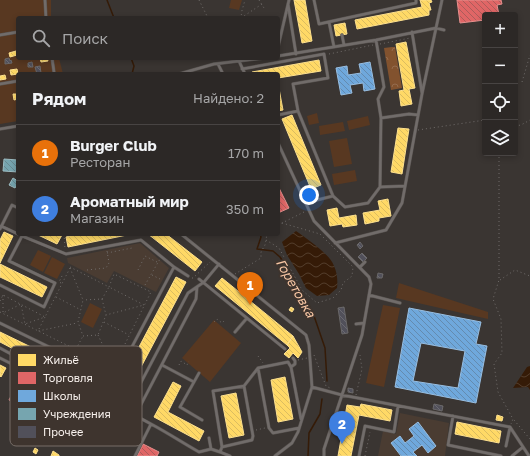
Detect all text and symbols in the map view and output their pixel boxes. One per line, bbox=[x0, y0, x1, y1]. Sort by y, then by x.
map controls bbox=[482, 12, 518, 156]
button: + bbox=[482, 12, 518, 48]
search box bbox=[16, 16, 280, 60]
icon: search bbox=[30, 27, 52, 49]
text: Поиск bbox=[62, 29, 108, 47]
button: − bbox=[482, 48, 518, 84]
button: locate bbox=[482, 84, 518, 120]
text: Рядом bbox=[32, 88, 86, 109]
text: Найдено: 2 bbox=[193, 90, 264, 106]
button: layers bbox=[482, 120, 518, 156]
text: Burger Club bbox=[70, 136, 157, 154]
text: 1 bbox=[42, 145, 48, 161]
text: 170 m bbox=[228, 145, 264, 161]
text: Ресторан bbox=[70, 154, 130, 170]
your location bbox=[299, 185, 319, 205]
text: Ароматный мир bbox=[70, 192, 189, 210]
text: 2 bbox=[41, 201, 49, 217]
text: 350 m bbox=[226, 201, 264, 217]
text: Магазин bbox=[70, 210, 124, 226]
water label: Горетовка bbox=[273, 256, 320, 321]
pin: 1 bbox=[237, 272, 263, 305]
legend bbox=[10, 346, 142, 446]
text: Жильё bbox=[43, 353, 79, 366]
text: Торговля bbox=[43, 371, 93, 384]
text: Школы bbox=[43, 389, 81, 402]
text: Учреждения bbox=[43, 407, 111, 420]
pin: 2 bbox=[329, 411, 355, 444]
text: Прочее bbox=[43, 425, 83, 438]

